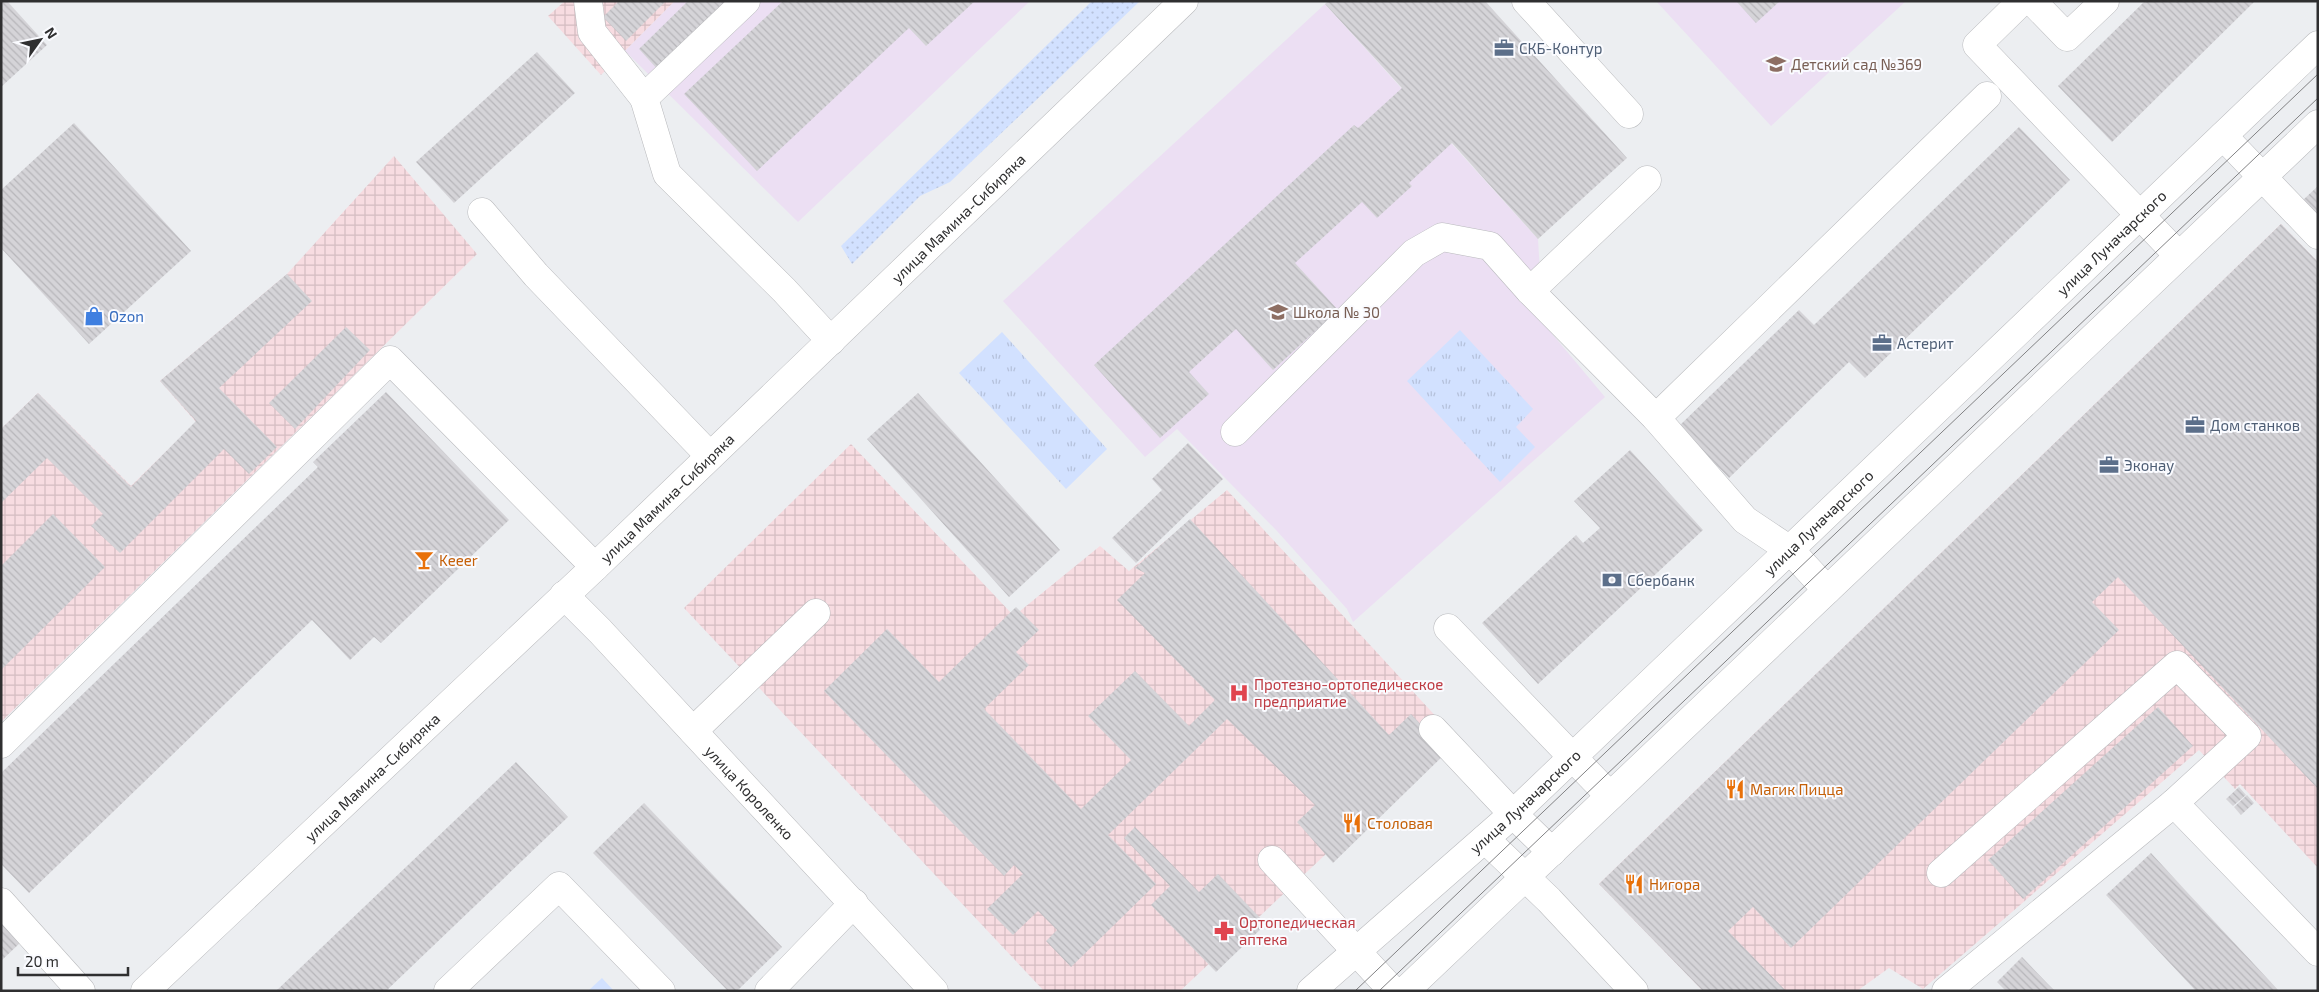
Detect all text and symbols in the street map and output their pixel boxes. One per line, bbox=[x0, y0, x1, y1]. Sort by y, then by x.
north arrow bbox=[15, 15, 65, 65]
text: N bbox=[41, 24, 61, 42]
office icon: СКБ-Контур bbox=[1493, 37, 1515, 59]
place label: СКБ-Контур bbox=[1519, 39, 1603, 58]
school or university icon: Детский сад №369 bbox=[1765, 53, 1787, 75]
place label: Детский сад №369 bbox=[1791, 55, 1922, 73]
street label: улица Мамина-Сибиряка bbox=[888, 150, 1029, 287]
street label: улица Луначарского bbox=[2053, 186, 2170, 300]
school or university icon: Школа № 30 bbox=[1267, 301, 1289, 323]
place label: Школа № 30 bbox=[1293, 303, 1380, 321]
shop icon: Ozon bbox=[83, 305, 105, 327]
place label: Ozon bbox=[109, 307, 144, 325]
office icon: Астерит bbox=[1871, 332, 1893, 354]
place label: Астерит bbox=[1897, 334, 1954, 352]
office icon: Дом станков bbox=[2184, 414, 2206, 436]
place label: Дом станков bbox=[2210, 416, 2300, 434]
street label: улица Мамина-Сибиряка bbox=[596, 430, 738, 567]
office icon: Эконау bbox=[2098, 454, 2120, 476]
place label: Эконау bbox=[2124, 456, 2174, 475]
street label: улица Луначарского bbox=[1760, 466, 1877, 579]
bar icon: Keeer bbox=[413, 549, 435, 571]
place label: Keeer bbox=[439, 551, 478, 569]
bank icon: Сбербанк bbox=[1601, 569, 1623, 591]
place label: Сбербанк bbox=[1627, 571, 1695, 589]
place label: Протезно-ортопедическое предприятие bbox=[1254, 675, 1443, 710]
hospital icon: Протезно-ортопедическое предприятие bbox=[1228, 682, 1250, 704]
street label: улица Мамина-Сибиряка bbox=[301, 709, 443, 846]
street label: улица Короленко bbox=[701, 742, 798, 843]
street label: улица Луначарского bbox=[1466, 746, 1584, 858]
restaurant icon: Магик Пицца bbox=[1724, 778, 1746, 800]
place label: Магик Пицца bbox=[1750, 780, 1844, 798]
restaurant icon: Столовая bbox=[1341, 812, 1363, 834]
place label: Столовая bbox=[1367, 814, 1433, 832]
restaurant icon: Нигора bbox=[1623, 873, 1645, 895]
place label: Нигора bbox=[1649, 875, 1700, 893]
place label: Ортопедическая аптека bbox=[1239, 913, 1356, 948]
pharmacy icon: Ортопедическая аптека bbox=[1213, 920, 1235, 942]
scale bar bbox=[18, 944, 128, 976]
text: 20 m bbox=[25, 952, 59, 970]

